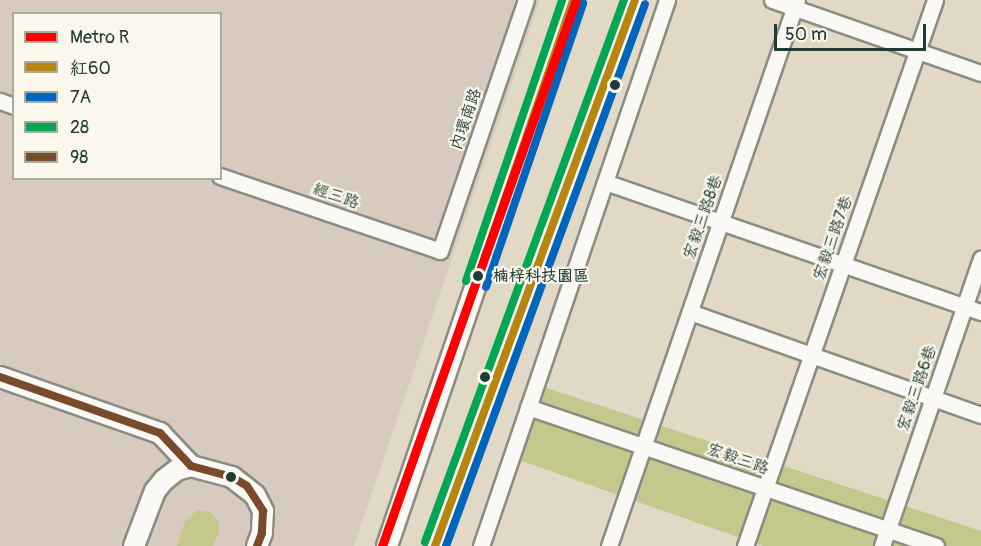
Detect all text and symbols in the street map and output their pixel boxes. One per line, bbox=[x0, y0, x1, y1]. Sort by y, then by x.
legend bbox=[12, 12, 222, 180]
scale bar bbox=[777, 12, 928, 50]
text: 50 m bbox=[785, 23, 827, 46]
text: Metro R bbox=[70, 26, 129, 49]
text: 紅60 bbox=[70, 57, 111, 80]
unlabelled marker bbox=[609, 79, 621, 91]
text: 7A bbox=[70, 86, 91, 109]
street label: 內環南路 bbox=[447, 86, 485, 152]
text: 28 bbox=[70, 116, 89, 139]
text: 98 bbox=[70, 146, 88, 169]
street label: 宏毅三路8巷 bbox=[680, 172, 726, 262]
street label: 經三路 bbox=[310, 179, 362, 213]
street label: 宏毅三路7巷 bbox=[810, 193, 856, 283]
marker: 楠梓科技園區 bbox=[468, 266, 488, 286]
place label: 楠梓科技園區 bbox=[493, 266, 589, 286]
street label: 宏毅三路6巷 bbox=[893, 343, 941, 433]
unlabelled marker bbox=[479, 371, 491, 383]
street label: 宏毅三路 bbox=[705, 440, 771, 478]
unlabelled marker bbox=[225, 471, 237, 483]

